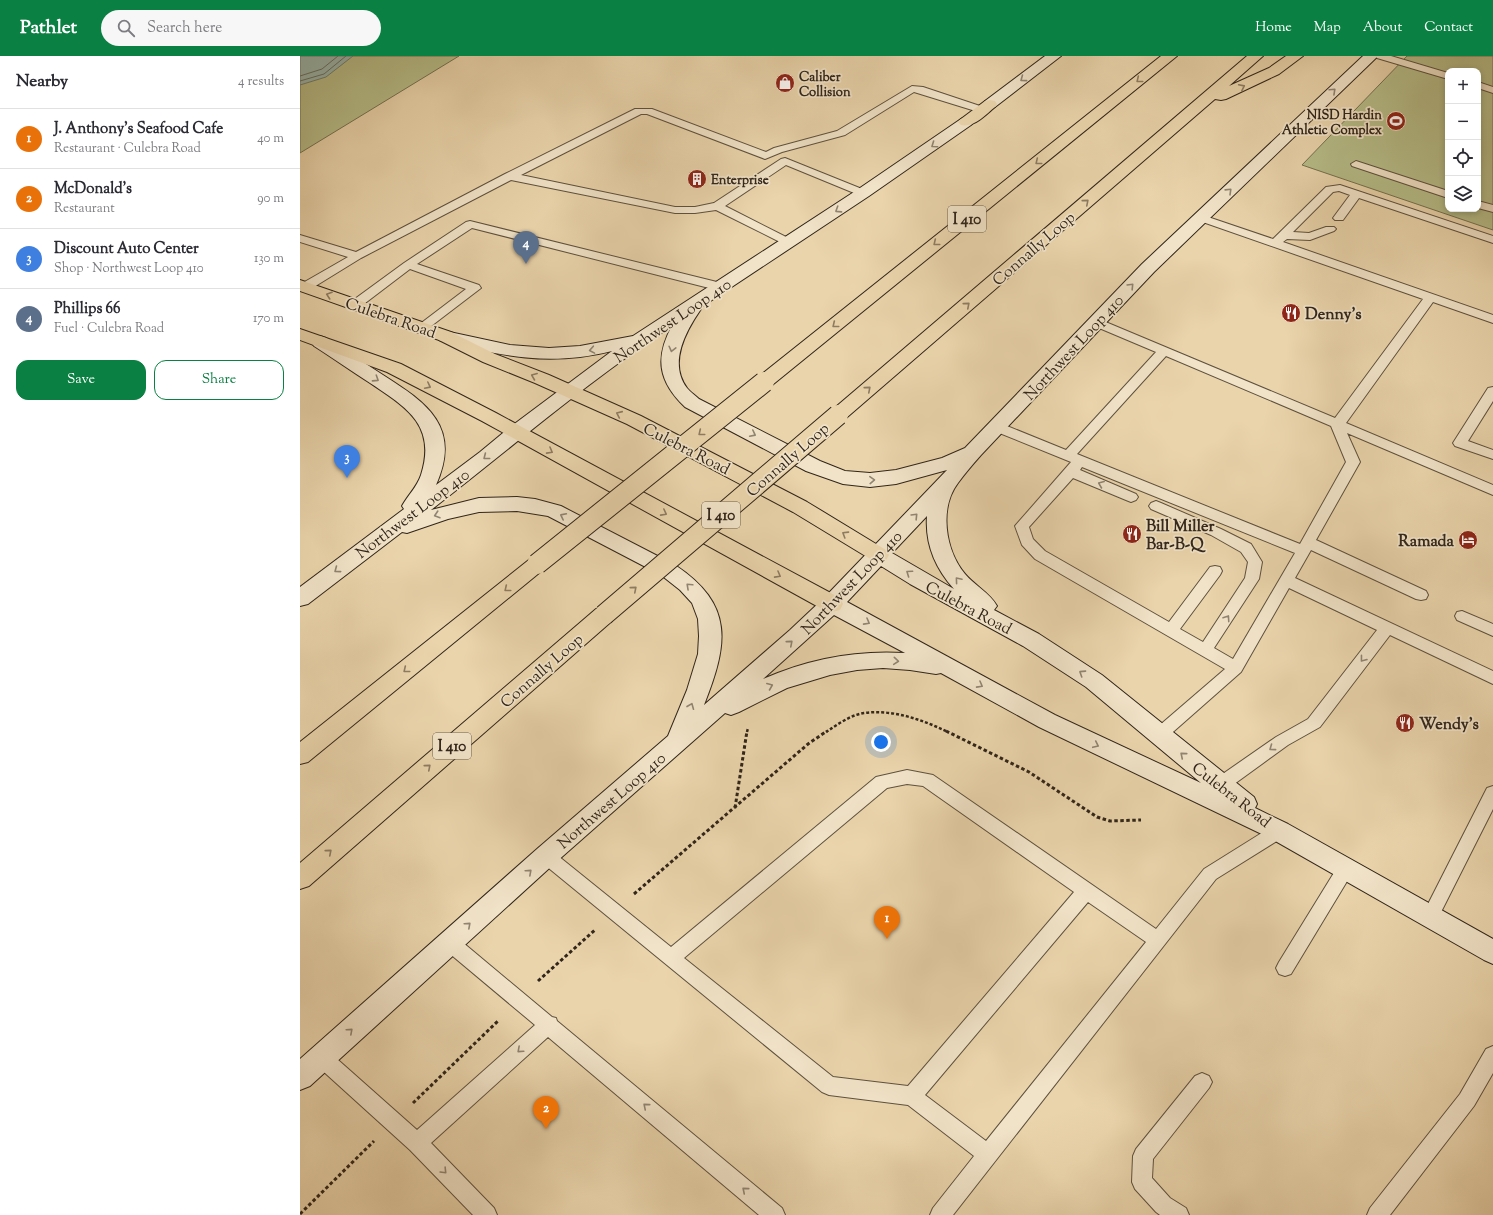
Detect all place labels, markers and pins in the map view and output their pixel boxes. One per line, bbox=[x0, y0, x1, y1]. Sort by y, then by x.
place label: Caliber Collision bbox=[799, 69, 851, 102]
shop icon: Caliber Collision bbox=[774, 72, 796, 94]
place label: NISD Hardin Athletic Complex bbox=[1282, 107, 1383, 140]
sports icon: NISD Hardin Athletic Complex bbox=[1385, 110, 1407, 132]
building icon: Enterprise bbox=[686, 168, 708, 190]
place label: Enterprise bbox=[711, 172, 769, 190]
pin: 4 bbox=[513, 231, 539, 264]
restaurant icon: Denny's bbox=[1280, 302, 1302, 324]
place label: Denny's bbox=[1305, 304, 1362, 327]
pin: 3 bbox=[334, 445, 360, 478]
place label: Bill Miller Bar-B-Q bbox=[1146, 516, 1215, 557]
restaurant icon: Bill Miller Bar-B-Q bbox=[1121, 523, 1143, 545]
hotel icon: Ramada bbox=[1457, 529, 1479, 551]
place label: Ramada bbox=[1398, 531, 1455, 554]
restaurant icon: Wendy's bbox=[1394, 712, 1416, 734]
place label: Wendy's bbox=[1419, 714, 1479, 737]
pin: 1 bbox=[874, 906, 900, 939]
pin: 2 bbox=[533, 1096, 559, 1129]

